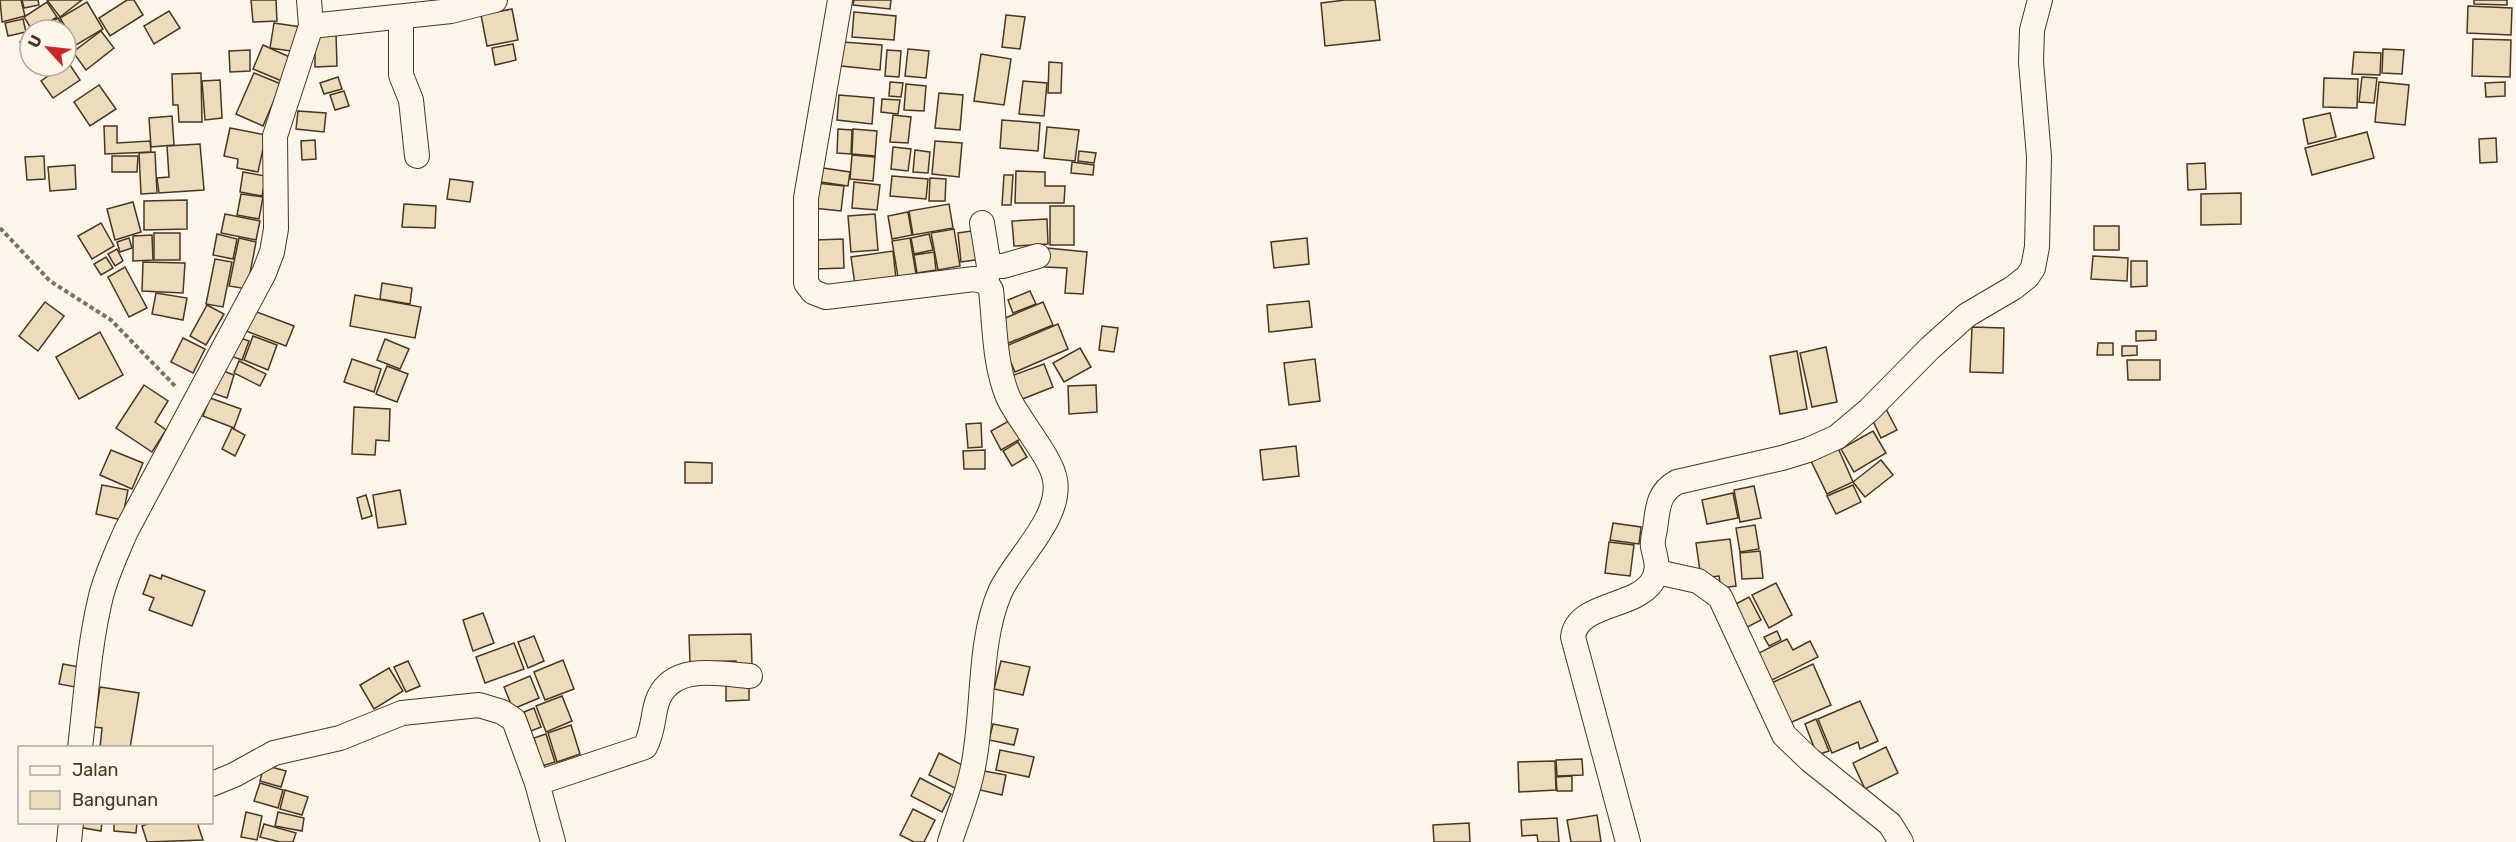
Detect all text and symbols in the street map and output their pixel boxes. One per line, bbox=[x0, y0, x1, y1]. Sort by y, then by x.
north arrow bbox=[18, 18, 78, 78]
text: U bbox=[24, 32, 46, 51]
legend bbox=[18, 746, 213, 824]
text: Jalan bbox=[72, 759, 119, 781]
text: Bangunan bbox=[72, 789, 158, 811]

